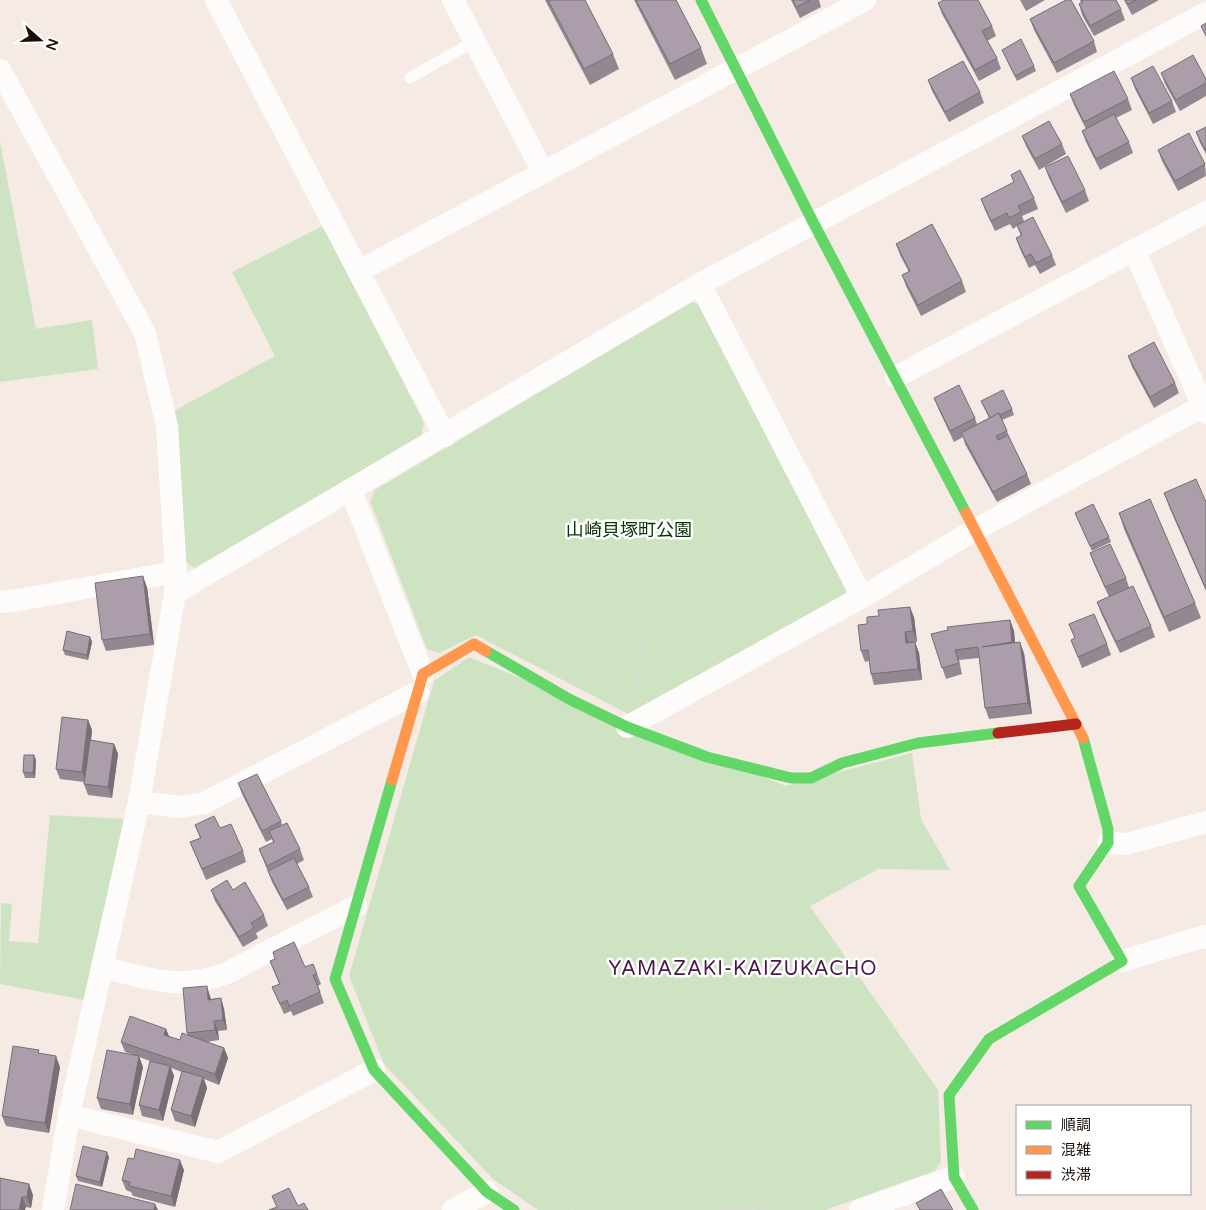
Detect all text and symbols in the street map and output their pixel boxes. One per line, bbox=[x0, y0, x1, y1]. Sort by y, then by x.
north arrow bbox=[15, 15, 65, 65]
text: N bbox=[42, 36, 62, 52]
park label: 山崎貝塚町公園 bbox=[566, 519, 692, 541]
district label: YAMAZAKI-KAIZUKACHO bbox=[608, 957, 878, 981]
legend bbox=[1016, 1105, 1191, 1195]
text: 順調 bbox=[1061, 1116, 1091, 1134]
text: 混雑 bbox=[1061, 1141, 1091, 1159]
text: 渋滞 bbox=[1061, 1166, 1091, 1184]

